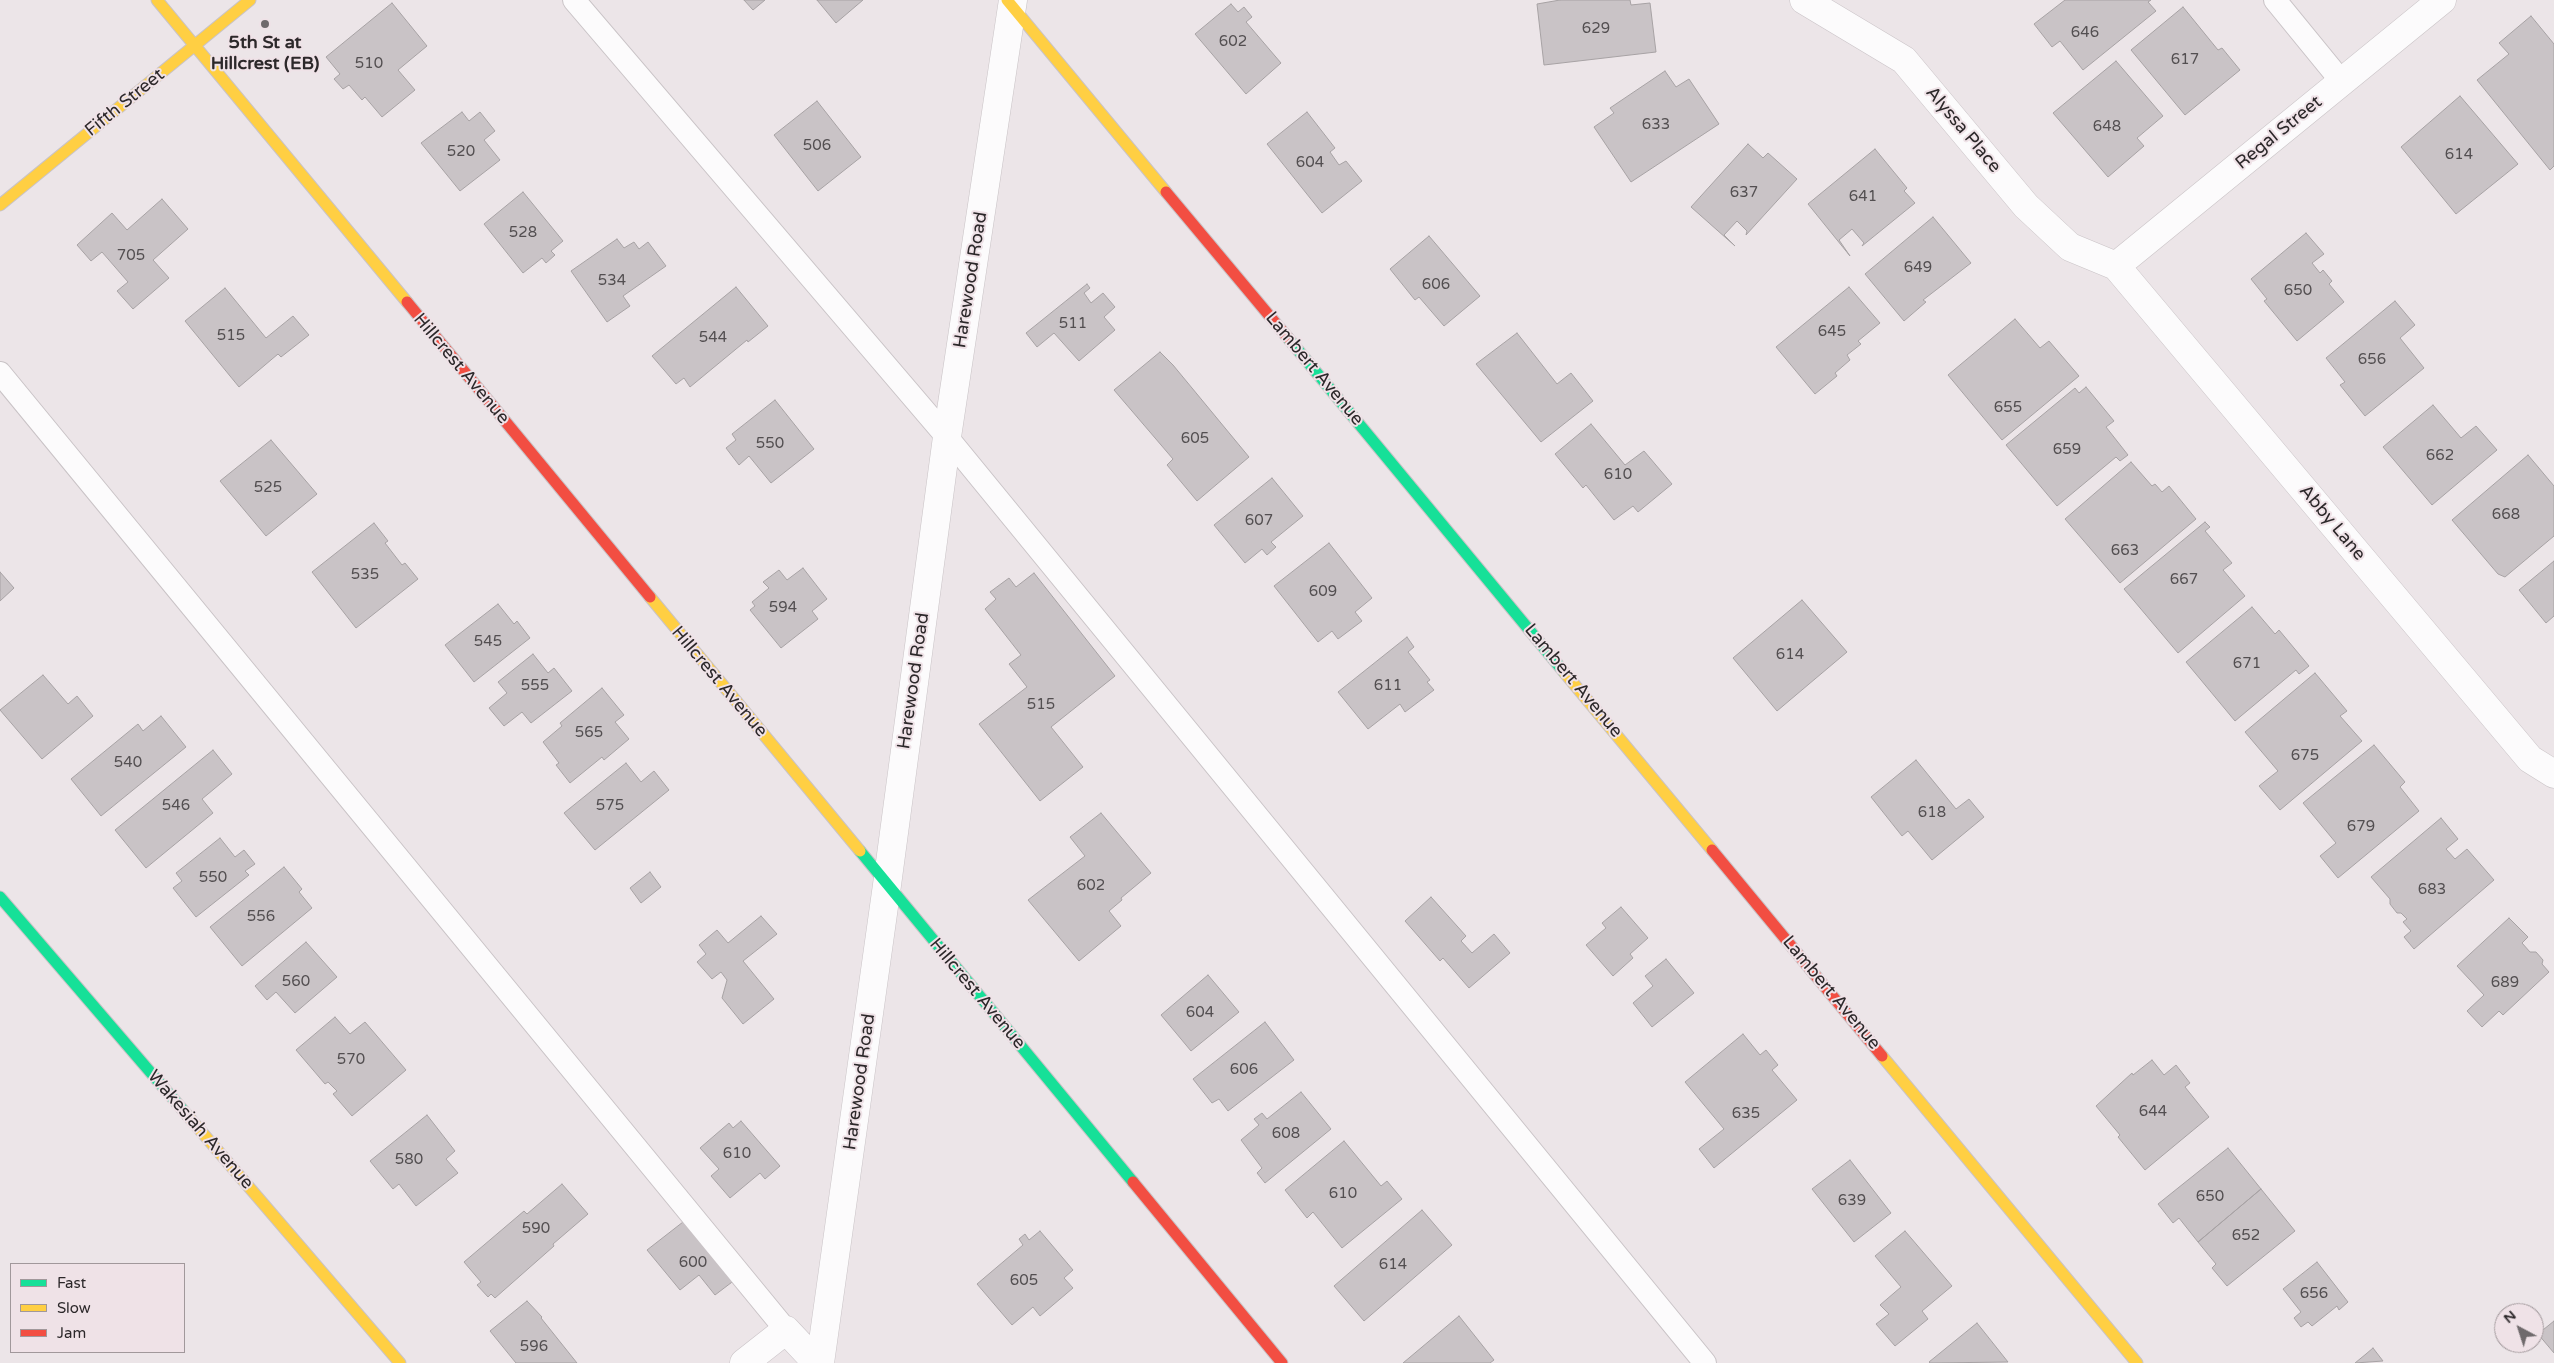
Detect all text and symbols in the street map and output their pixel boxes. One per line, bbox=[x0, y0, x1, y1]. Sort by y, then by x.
marker: 5th St at Hillcrest (EB) bbox=[259, 18, 271, 30]
house number: 629 bbox=[1582, 20, 1610, 38]
house number: 646 bbox=[2071, 24, 2099, 42]
place label: 5th St at Hillcrest (EB) bbox=[211, 32, 319, 74]
house number: 602 bbox=[1219, 33, 1247, 51]
house number: 617 bbox=[2171, 51, 2199, 69]
house number: 510 bbox=[355, 55, 383, 73]
street label: Fifth Street bbox=[81, 64, 169, 142]
street label: Alyssa Place bbox=[1921, 83, 2005, 177]
street label: Regal Street bbox=[2231, 92, 2327, 174]
house number: 633 bbox=[1642, 116, 1670, 134]
house number: 648 bbox=[2093, 118, 2121, 136]
house number: 506 bbox=[803, 137, 831, 155]
house number: 520 bbox=[447, 143, 475, 161]
house number: 614 bbox=[2445, 146, 2473, 164]
house number: 604 bbox=[1296, 154, 1324, 172]
house number: 637 bbox=[1730, 184, 1758, 202]
house number: 641 bbox=[1849, 188, 1877, 206]
street label: Harewood Road bbox=[950, 210, 992, 350]
house number: 528 bbox=[509, 224, 537, 242]
house number: 705 bbox=[117, 247, 145, 265]
house number: 649 bbox=[1904, 259, 1932, 277]
house number: 534 bbox=[598, 272, 626, 290]
house number: 606 bbox=[1422, 276, 1450, 294]
house number: 650 bbox=[2284, 282, 2312, 300]
street label: Lambert Avenue bbox=[1260, 308, 1368, 430]
street label: Hillcrest Avenue bbox=[408, 309, 514, 429]
house number: 511 bbox=[1059, 315, 1087, 333]
house number: 645 bbox=[1818, 323, 1846, 341]
house number: 515 bbox=[217, 327, 245, 345]
house number: 544 bbox=[699, 329, 727, 347]
house number: 656 bbox=[2358, 351, 2386, 369]
house number: 655 bbox=[1994, 399, 2022, 417]
house number: 605 bbox=[1181, 430, 1209, 448]
house number: 550 bbox=[756, 435, 784, 453]
house number: 659 bbox=[2053, 441, 2081, 459]
house number: 662 bbox=[2426, 447, 2454, 465]
house number: 610 bbox=[1604, 466, 1632, 484]
house number: 525 bbox=[254, 479, 282, 497]
street label: Abby Lane bbox=[2294, 481, 2370, 565]
house number: 668 bbox=[2492, 506, 2520, 524]
house number: 607 bbox=[1245, 512, 1273, 530]
house number: 663 bbox=[2111, 542, 2139, 560]
house number: 535 bbox=[351, 566, 379, 584]
house number: 667 bbox=[2170, 571, 2198, 589]
house number: 609 bbox=[1309, 583, 1337, 601]
house number: 594 bbox=[769, 599, 797, 617]
street label: Harewood Road bbox=[894, 611, 934, 751]
street label: Lambert Avenue bbox=[1519, 620, 1627, 742]
street label: Hillcrest Avenue bbox=[666, 622, 772, 742]
house number: 545 bbox=[474, 633, 502, 651]
house number: 614 bbox=[1776, 646, 1804, 664]
house number: 671 bbox=[2233, 655, 2261, 673]
house number: 555 bbox=[521, 677, 549, 695]
house number: 611 bbox=[1374, 677, 1402, 695]
house number: 515 bbox=[1027, 696, 1055, 714]
house number: 565 bbox=[575, 724, 603, 742]
house number: 675 bbox=[2291, 747, 2319, 765]
house number: 540 bbox=[114, 754, 142, 772]
house number: 546 bbox=[162, 797, 190, 815]
house number: 575 bbox=[596, 797, 624, 815]
house number: 618 bbox=[1918, 804, 1946, 822]
house number: 679 bbox=[2347, 818, 2375, 836]
house number: 550 bbox=[199, 869, 227, 887]
house number: 602 bbox=[1077, 877, 1105, 895]
house number: 683 bbox=[2418, 881, 2446, 899]
house number: 556 bbox=[247, 908, 275, 926]
street label: Lambert Avenue bbox=[1777, 932, 1885, 1054]
street label: Hillcrest Avenue bbox=[924, 934, 1030, 1054]
house number: 560 bbox=[282, 973, 310, 991]
house number: 689 bbox=[2491, 974, 2519, 992]
house number: 604 bbox=[1186, 1004, 1214, 1022]
street label: Harewood Road bbox=[840, 1012, 880, 1152]
house number: 570 bbox=[337, 1051, 365, 1069]
house number: 606 bbox=[1230, 1061, 1258, 1079]
street label: Wakesiah Avenue bbox=[142, 1066, 258, 1194]
house number: 644 bbox=[2139, 1103, 2167, 1121]
house number: 635 bbox=[1732, 1105, 1760, 1123]
house number: 608 bbox=[1272, 1125, 1300, 1143]
house number: 610 bbox=[723, 1145, 751, 1163]
house number: 580 bbox=[395, 1151, 423, 1169]
house number: 610 bbox=[1329, 1185, 1357, 1203]
house number: 650 bbox=[2196, 1188, 2224, 1206]
house number: 639 bbox=[1838, 1192, 1866, 1210]
house number: 590 bbox=[522, 1220, 550, 1238]
house number: 652 bbox=[2232, 1227, 2260, 1245]
house number: 600 bbox=[679, 1254, 707, 1272]
house number: 614 bbox=[1379, 1256, 1407, 1274]
legend bbox=[10, 1263, 185, 1353]
house number: 605 bbox=[1010, 1272, 1038, 1290]
text: Fast bbox=[57, 1274, 86, 1292]
house number: 656 bbox=[2300, 1285, 2328, 1303]
text: Slow bbox=[57, 1299, 91, 1317]
north arrow bbox=[2494, 1303, 2544, 1353]
text: N bbox=[2500, 1307, 2519, 1327]
text: Jam bbox=[57, 1324, 86, 1342]
house number: 596 bbox=[520, 1338, 548, 1356]

